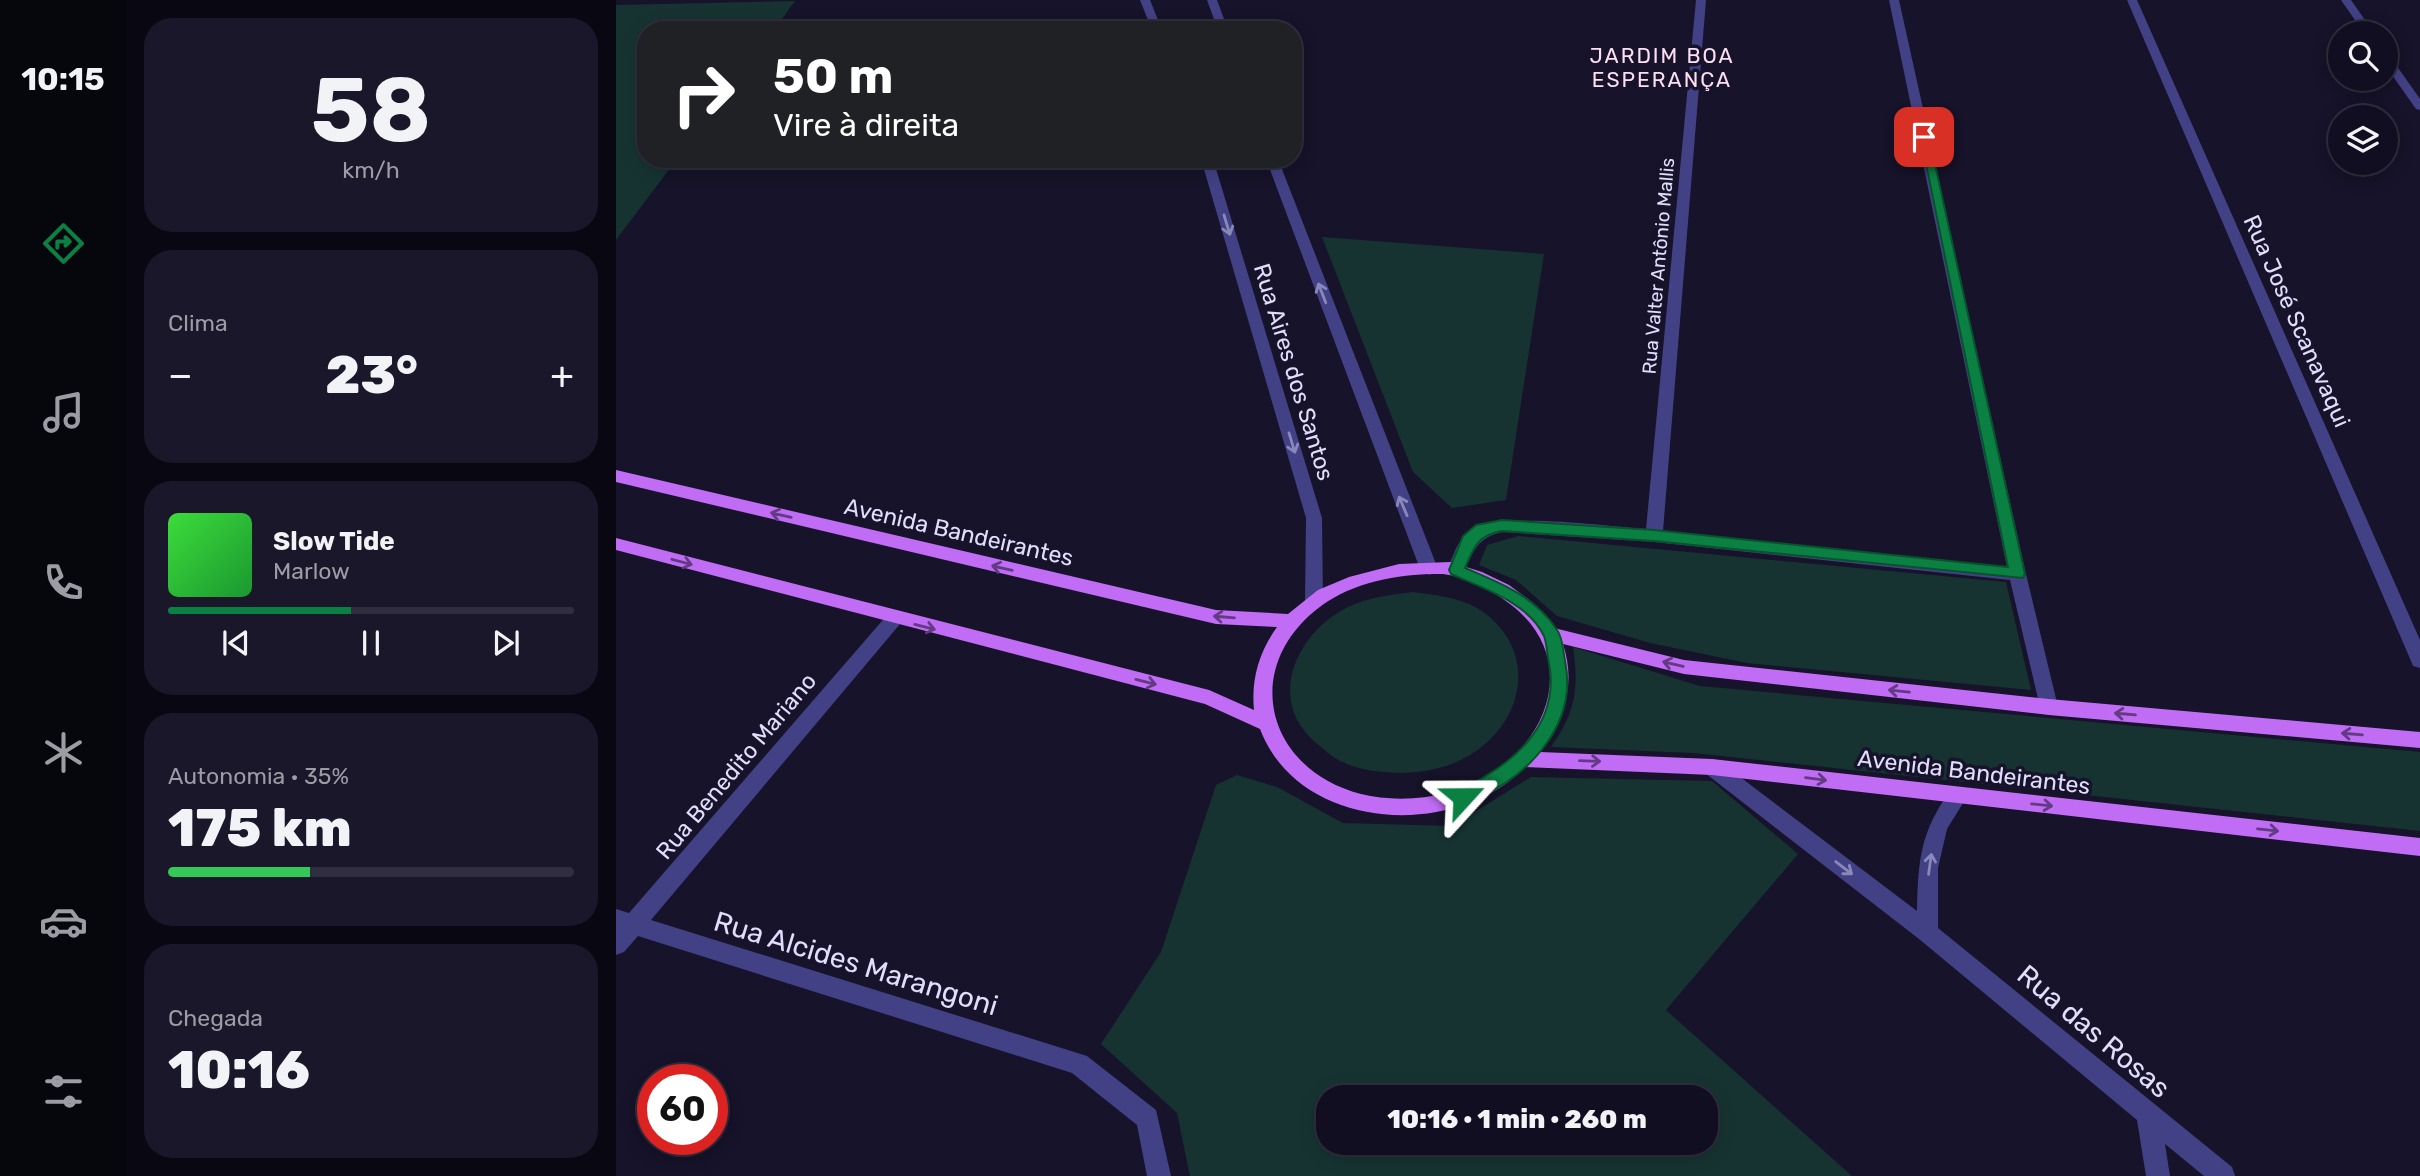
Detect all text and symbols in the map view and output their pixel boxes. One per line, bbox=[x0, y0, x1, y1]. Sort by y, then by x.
map controls bbox=[2328, 21, 2398, 175]
button: search bbox=[2328, 21, 2398, 91]
district label: JARDIM BOA ESPERANÇA bbox=[1590, 43, 1734, 92]
text: 50 m bbox=[773, 47, 893, 105]
icon: right bbox=[658, 49, 749, 140]
text: 58 bbox=[311, 56, 431, 164]
text: 10:15 bbox=[21, 60, 105, 98]
button: layers bbox=[2328, 105, 2398, 175]
text: Vire à direita bbox=[773, 106, 959, 144]
pin bbox=[1894, 107, 1954, 167]
icon: arrive bbox=[1905, 118, 1943, 156]
text: km/h bbox=[342, 156, 400, 184]
street label: Rua Valter Antônio Mallis bbox=[1638, 157, 1679, 375]
street label: Rua José Scanavaqui bbox=[2238, 210, 2356, 432]
one-way arrow bbox=[1221, 213, 1234, 235]
icon: directions bbox=[39, 219, 88, 268]
street label: Rua Aires dos Santos bbox=[1248, 260, 1340, 484]
one-way arrow bbox=[1315, 283, 1328, 305]
text: Clima bbox=[168, 309, 228, 337]
text: 23° bbox=[325, 344, 418, 406]
text: − bbox=[168, 352, 193, 398]
text: + bbox=[550, 352, 574, 398]
icon: music bbox=[39, 388, 88, 437]
one-way arrow bbox=[1286, 431, 1299, 453]
street label: Avenida Bandeirantes bbox=[842, 492, 1076, 572]
one-way arrow bbox=[1395, 496, 1408, 517]
one-way arrow bbox=[770, 508, 793, 521]
text: Slow Tide bbox=[273, 526, 395, 557]
one-way arrow bbox=[670, 556, 693, 569]
text: Marlow bbox=[273, 557, 350, 585]
icon: phone bbox=[39, 558, 88, 607]
one-way arrow bbox=[991, 561, 1014, 574]
one-way arrow bbox=[1213, 610, 1236, 623]
one-way arrow bbox=[914, 621, 936, 634]
icon: previous bbox=[217, 624, 255, 662]
icon: pause bbox=[352, 624, 390, 662]
icon: next bbox=[487, 624, 525, 662]
one-way arrow bbox=[1662, 657, 1685, 671]
street label: Rua Benedito Mariano bbox=[650, 667, 822, 865]
one-way arrow bbox=[1134, 676, 1157, 689]
one-way arrow bbox=[1888, 684, 1911, 697]
one-way arrow bbox=[2115, 707, 2137, 720]
one-way arrow bbox=[2341, 727, 2364, 740]
icon: climate bbox=[39, 728, 88, 777]
street label: Avenida Bandeirantes bbox=[1856, 744, 2092, 800]
one-way arrow bbox=[1578, 755, 1601, 768]
position arrow bbox=[1426, 760, 1500, 834]
text: Autonomia · 35% bbox=[168, 762, 349, 790]
one-way arrow bbox=[1805, 772, 1827, 785]
text: 175 km bbox=[168, 797, 352, 859]
one-way arrow bbox=[2031, 798, 2053, 811]
one-way arrow bbox=[2257, 824, 2279, 837]
one-way arrow bbox=[1924, 853, 1937, 875]
one-way arrow bbox=[1834, 860, 1853, 875]
icon: car bbox=[39, 897, 88, 946]
street label: Rua Alcides Marangoni bbox=[710, 905, 1002, 1022]
street label: Rua das Rosas bbox=[2011, 958, 2177, 1105]
text: Chegada bbox=[168, 1004, 263, 1032]
text: 10:16 bbox=[168, 1039, 310, 1101]
speed limit sign: 60 bbox=[637, 1064, 728, 1155]
icon: filters bbox=[39, 1067, 88, 1116]
text: 10:16 · 1 min · 260 m bbox=[1387, 1104, 1647, 1135]

